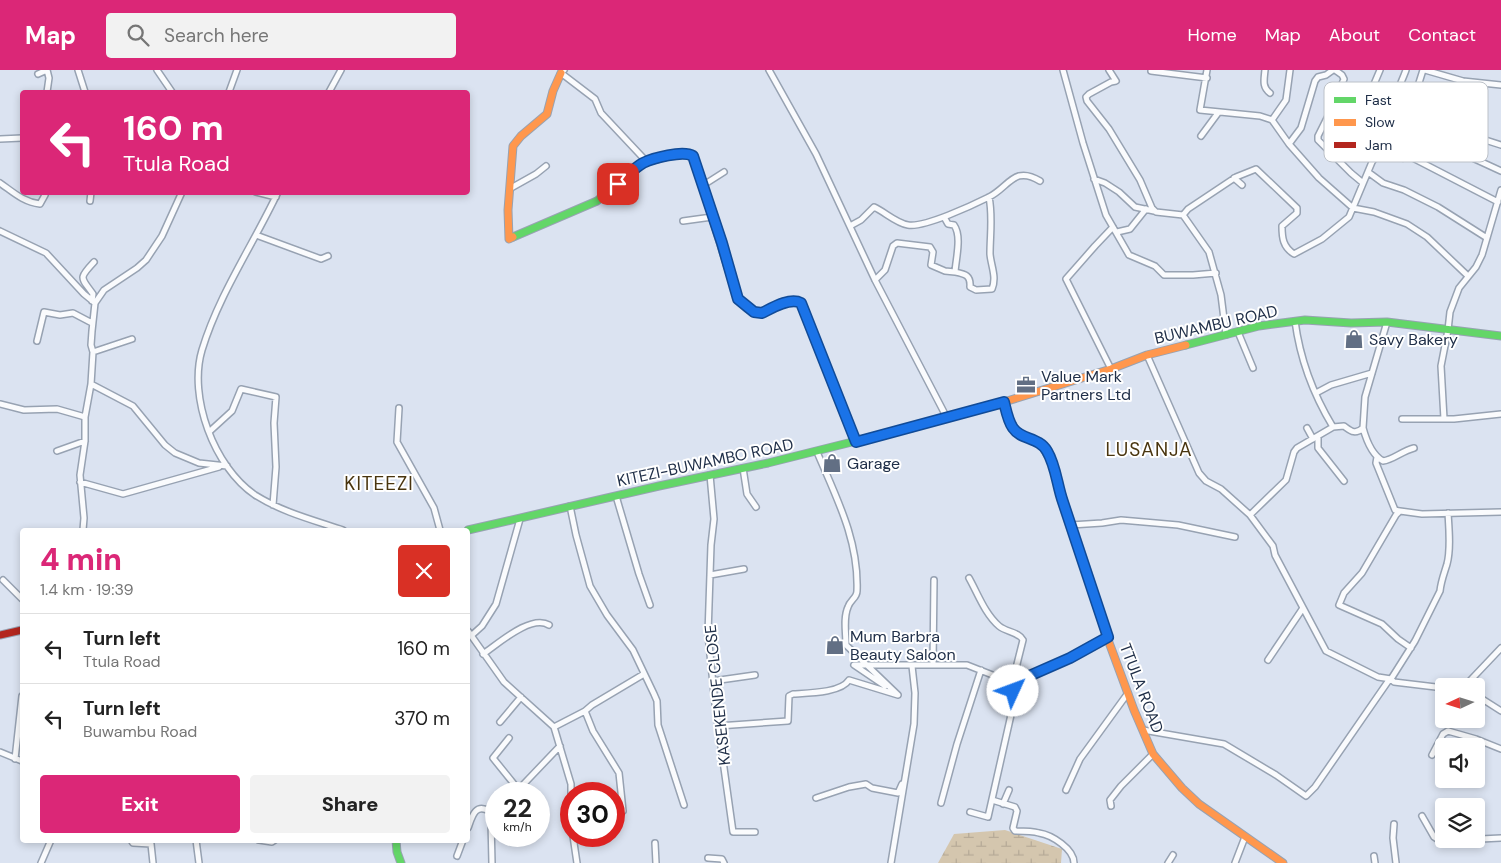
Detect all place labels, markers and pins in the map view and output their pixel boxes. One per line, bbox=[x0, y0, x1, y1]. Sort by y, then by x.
pin bbox=[597, 163, 639, 205]
shop icon: Savy Bakery bbox=[1343, 328, 1365, 350]
place label: Savy Bakery bbox=[1369, 329, 1458, 350]
place label: Value Mark Partners Ltd bbox=[1041, 366, 1131, 405]
office icon: Value Mark Partners Ltd bbox=[1015, 374, 1037, 396]
shop icon: Garage bbox=[821, 452, 843, 474]
place label: Garage bbox=[847, 453, 900, 474]
place label: Mum Barbra Beauty Saloon bbox=[850, 626, 956, 665]
shop icon: Mum Barbra Beauty Saloon bbox=[824, 634, 846, 656]

